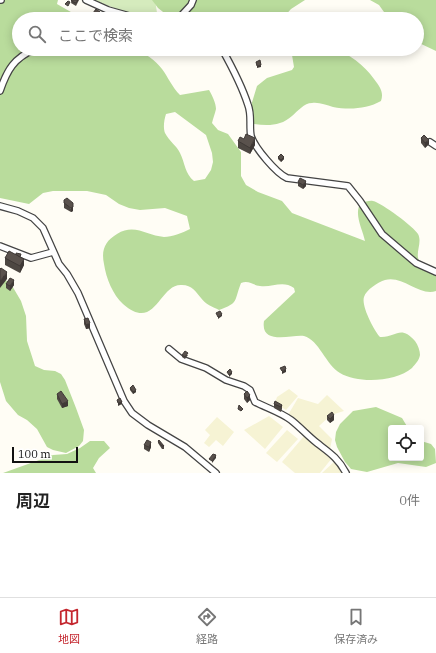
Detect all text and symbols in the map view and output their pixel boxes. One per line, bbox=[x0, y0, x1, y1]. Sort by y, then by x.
search box bbox=[12, 12, 424, 56]
icon: search bbox=[26, 23, 48, 45]
text: ここで検索 bbox=[58, 26, 133, 45]
map controls bbox=[388, 425, 424, 461]
button: locate bbox=[388, 425, 424, 461]
scale bar bbox=[12, 445, 78, 464]
text: 100 m bbox=[18, 447, 51, 461]
text: 周辺 bbox=[16, 490, 50, 512]
text: 0件 bbox=[399, 492, 420, 509]
tab: 地図 bbox=[58, 606, 80, 646]
tab: 経路 bbox=[196, 606, 218, 646]
tab: 保存済み bbox=[334, 606, 378, 646]

